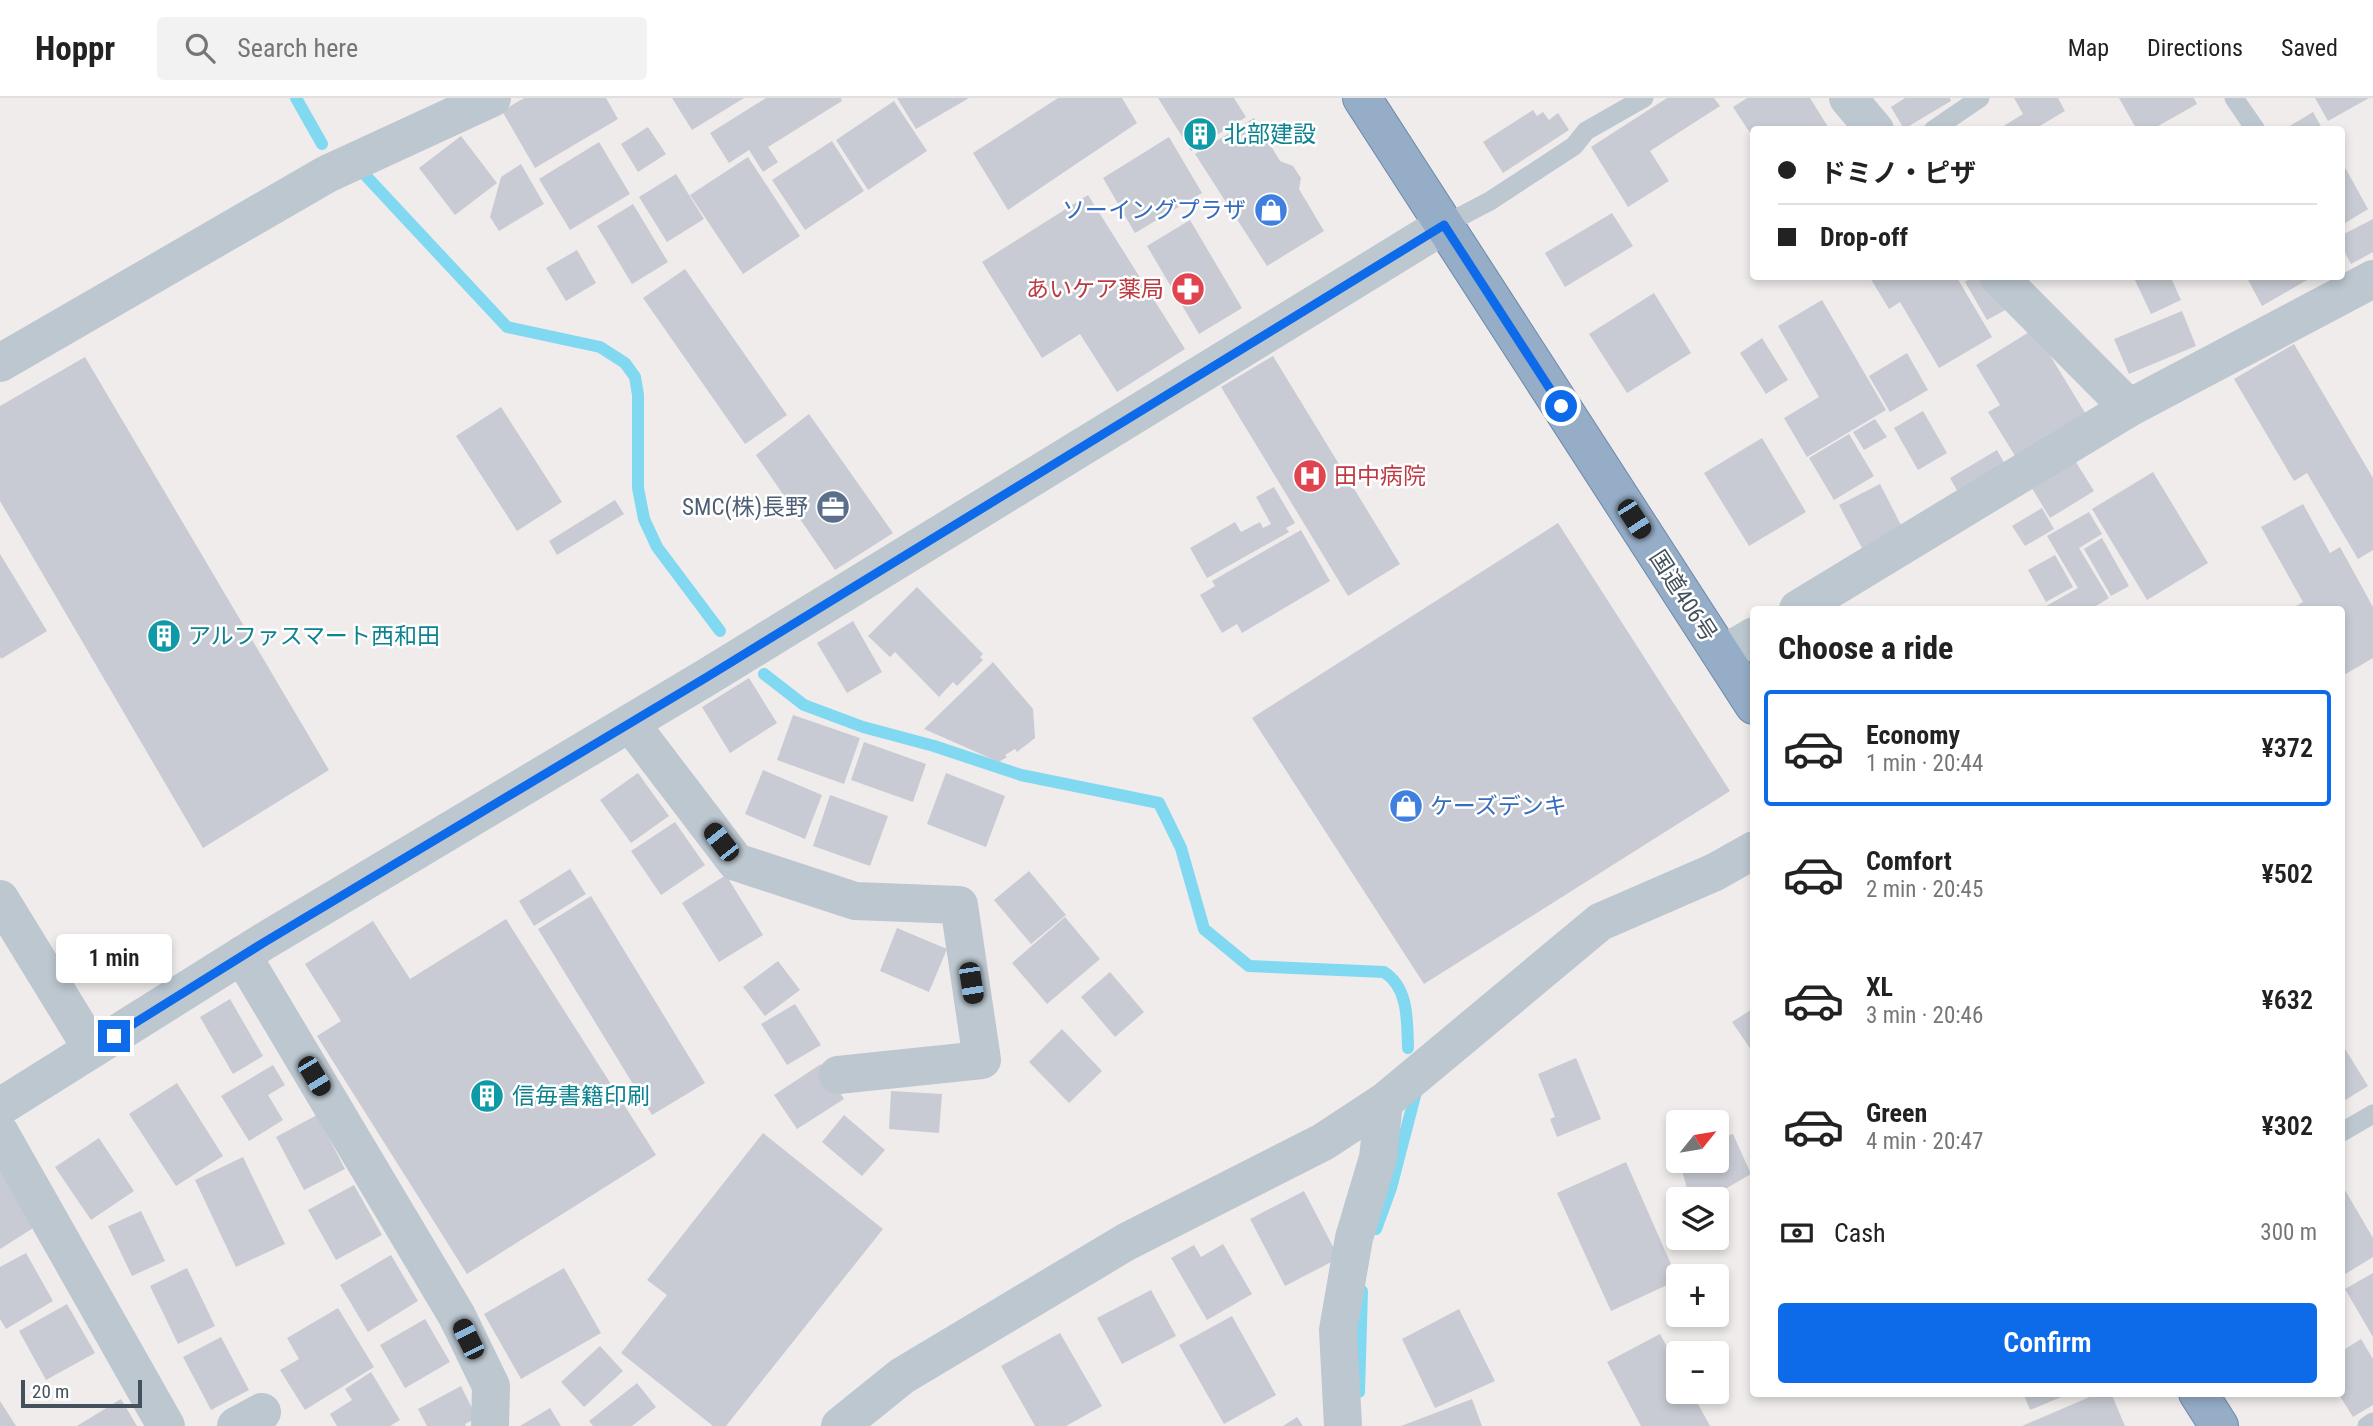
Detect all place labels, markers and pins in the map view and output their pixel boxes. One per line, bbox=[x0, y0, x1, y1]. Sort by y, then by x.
building icon: 北部建設 bbox=[1181, 115, 1219, 153]
place label: 北部建設 bbox=[1224, 121, 1316, 148]
shop icon: ソーイングプラザ bbox=[1252, 191, 1290, 229]
place label: ソーイングプラザ bbox=[1062, 197, 1246, 224]
pharmacy icon: あいケア薬局 bbox=[1169, 270, 1207, 308]
place label: あいケア薬局 bbox=[1026, 276, 1164, 303]
hospital icon: 田中病院 bbox=[1291, 457, 1329, 495]
place label: 田中病院 bbox=[1334, 463, 1426, 490]
office icon: SMC(株)長野 bbox=[814, 488, 852, 526]
place label: SMC(株)長野 bbox=[682, 494, 808, 521]
building icon: アルファスマート西和田 bbox=[145, 617, 183, 655]
place label: アルファスマート西和田 bbox=[188, 623, 440, 650]
shop icon: ケーズデンキ bbox=[1387, 787, 1425, 825]
place label: ケーズデンキ bbox=[1430, 793, 1567, 820]
building icon: 信毎書籍印刷 bbox=[468, 1077, 506, 1115]
place label: 信毎書籍印刷 bbox=[512, 1083, 650, 1110]

